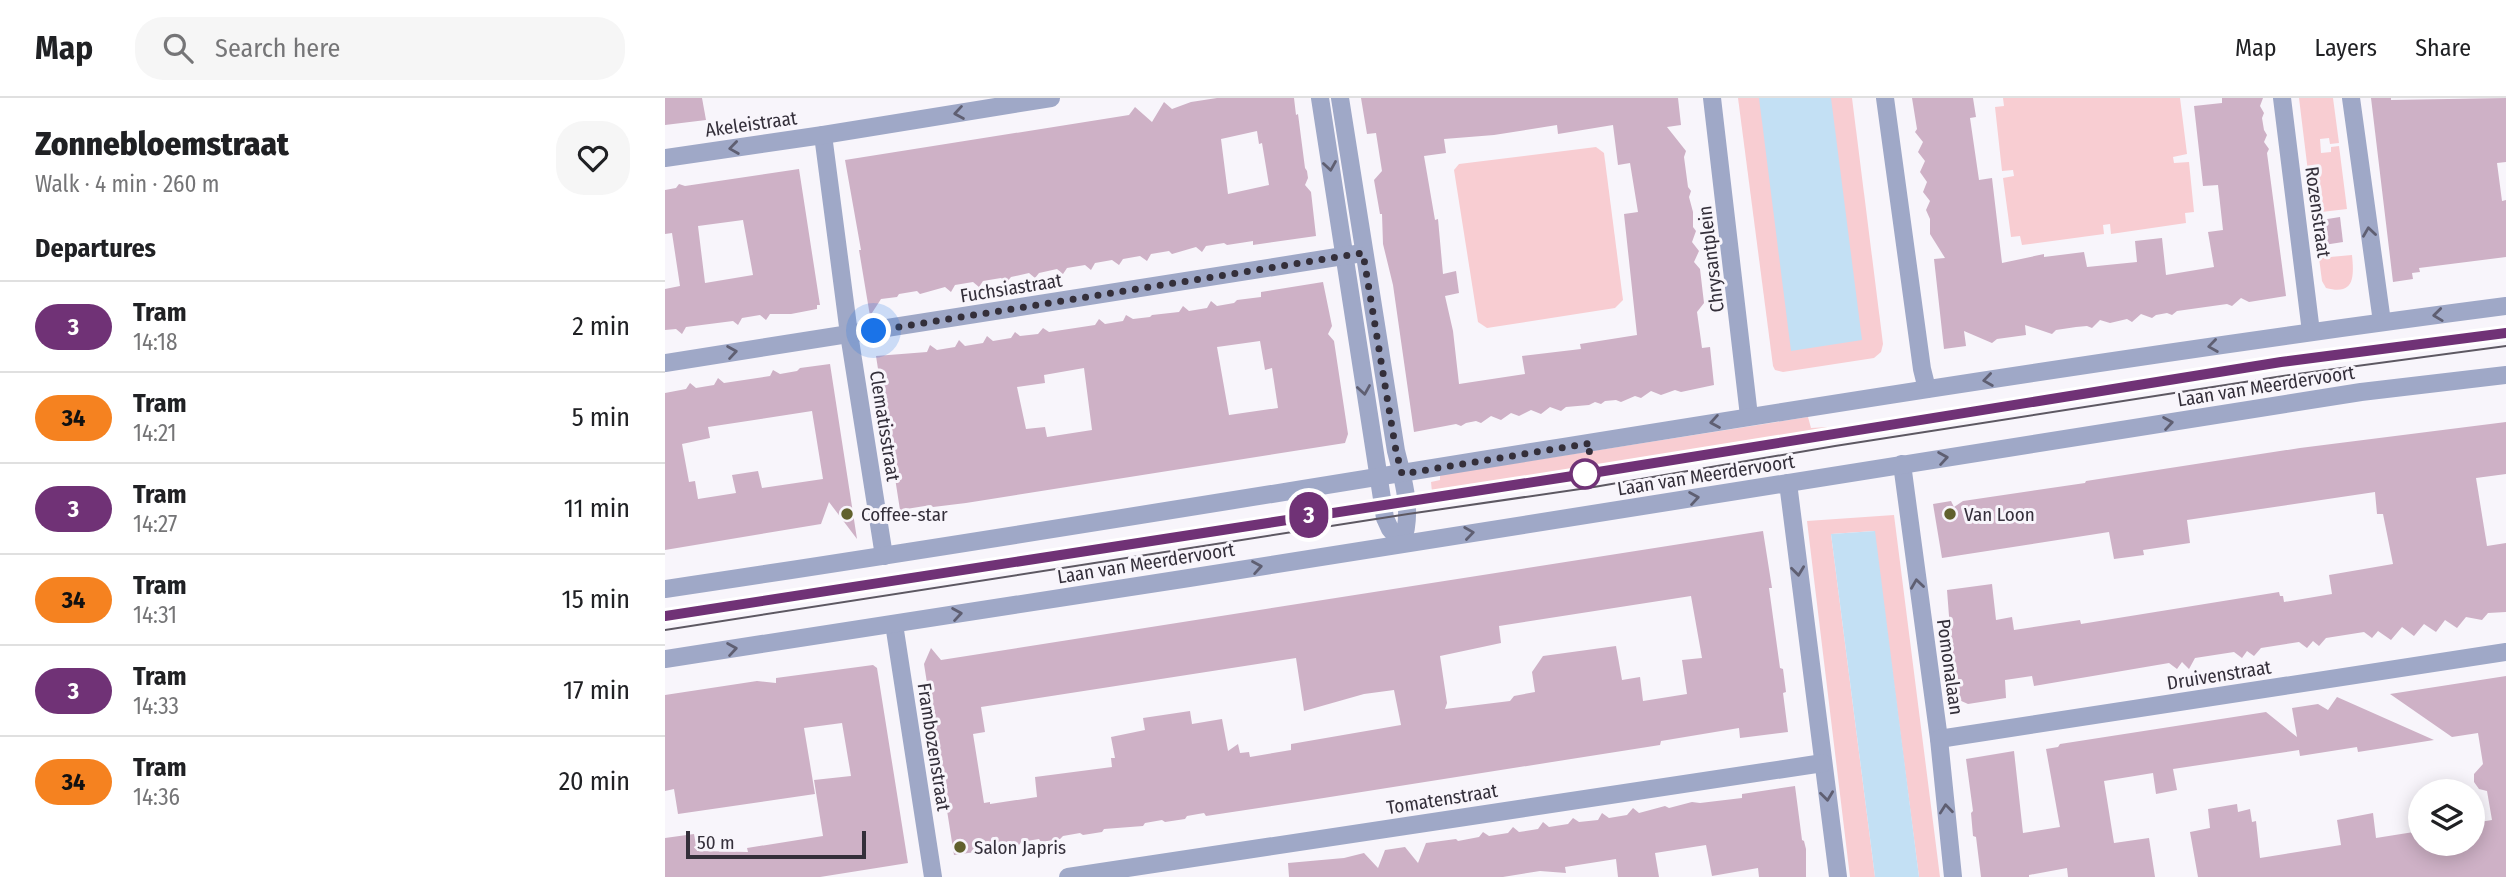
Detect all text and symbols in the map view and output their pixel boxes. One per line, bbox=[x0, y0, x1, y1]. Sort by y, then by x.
search box bbox=[135, 17, 625, 80]
text: Map bbox=[35, 28, 93, 68]
icon: search bbox=[159, 29, 197, 67]
text: Search here bbox=[215, 33, 340, 64]
text: Map bbox=[2235, 34, 2277, 62]
text: Layers bbox=[2315, 34, 2377, 62]
text: Share bbox=[2415, 34, 2471, 62]
one-way arrow bbox=[953, 105, 965, 120]
street label: Akeleistraat bbox=[704, 106, 799, 142]
button: heart bbox=[556, 121, 630, 195]
text: Zonnebloemstraat bbox=[35, 124, 289, 164]
one-way arrow bbox=[729, 140, 740, 155]
one-way arrow bbox=[1322, 160, 1337, 171]
street label: Rozenstraat bbox=[2300, 165, 2336, 260]
text: Walk · 4 min · 260 m bbox=[35, 170, 220, 198]
street label: Chrysantplein bbox=[1693, 204, 1729, 314]
one-way arrow bbox=[2362, 226, 2377, 238]
text: Departures bbox=[35, 233, 156, 264]
street label: Fuchsiastraat bbox=[958, 268, 1064, 307]
text: Tram bbox=[133, 297, 186, 328]
one-way arrow bbox=[2432, 308, 2444, 323]
text: 2 min bbox=[572, 311, 630, 342]
text: 3 bbox=[68, 313, 79, 341]
your location bbox=[856, 313, 891, 348]
text: 14:18 bbox=[133, 328, 178, 356]
one-way arrow bbox=[2207, 338, 2219, 353]
one-way arrow bbox=[727, 345, 738, 360]
street label: Laan van Meerdervoort bbox=[2176, 361, 2357, 411]
street label: Clematisstraat bbox=[865, 369, 905, 484]
one-way arrow bbox=[1982, 372, 1994, 387]
one-way arrow bbox=[1357, 384, 1372, 396]
text: Tram bbox=[133, 388, 186, 419]
text: 5 min bbox=[572, 402, 630, 433]
text: 34 bbox=[62, 404, 85, 432]
one-way arrow bbox=[1709, 414, 1721, 429]
one-way arrow bbox=[2162, 415, 2174, 430]
text: 14:21 bbox=[133, 419, 177, 447]
street label: Laan van Meerdervoort bbox=[1616, 450, 1797, 500]
one-way arrow bbox=[1937, 451, 1949, 466]
unlabelled marker bbox=[1570, 459, 1600, 489]
text: Tram bbox=[133, 479, 186, 510]
one-way arrow bbox=[1688, 491, 1700, 506]
line badge: 3 bbox=[1286, 492, 1332, 538]
text: 11 min bbox=[564, 493, 630, 524]
text: 3 bbox=[68, 495, 79, 523]
text: 3 bbox=[1303, 501, 1315, 529]
place label: Coffee-star bbox=[861, 503, 948, 526]
place label: Van Loon bbox=[1964, 503, 2035, 526]
marker: Coffee-star bbox=[839, 506, 855, 522]
marker: Van Loon bbox=[1942, 506, 1958, 522]
text: 14:27 bbox=[133, 510, 177, 538]
one-way arrow bbox=[1463, 525, 1475, 540]
street label: Laan van Meerdervoort bbox=[1056, 538, 1237, 588]
one-way arrow bbox=[1251, 560, 1263, 575]
one-way arrow bbox=[1790, 565, 1805, 577]
text: Tram bbox=[133, 570, 186, 601]
one-way arrow bbox=[1910, 578, 1925, 589]
text: 15 min bbox=[562, 584, 630, 615]
text: 34 bbox=[62, 586, 85, 614]
text: 14:31 bbox=[133, 601, 177, 629]
one-way arrow bbox=[951, 607, 963, 622]
street label: Pomonalaan bbox=[1932, 618, 1968, 716]
one-way arrow bbox=[727, 642, 738, 657]
street label: Druivenstraat bbox=[2165, 655, 2274, 695]
text: Tram bbox=[133, 661, 186, 692]
text: 17 min bbox=[563, 675, 630, 706]
text: 3 bbox=[68, 677, 79, 705]
street label: Frambozenstraat bbox=[913, 681, 956, 814]
text: 14:33 bbox=[133, 692, 179, 720]
text: Tram bbox=[133, 752, 186, 783]
text: 20 min bbox=[559, 766, 630, 797]
text: 34 bbox=[62, 768, 85, 796]
street label: Tomatenstraat bbox=[1385, 779, 1500, 819]
map controls bbox=[2408, 779, 2485, 856]
button: layers bbox=[2408, 779, 2485, 856]
text: 14:36 bbox=[133, 783, 180, 811]
one-way arrow bbox=[1820, 790, 1835, 802]
one-way arrow bbox=[1939, 803, 1954, 815]
scale bar bbox=[686, 828, 866, 860]
text: 50 m bbox=[697, 831, 735, 854]
place label: Salon Japris bbox=[974, 836, 1066, 859]
marker: Salon Japris bbox=[952, 839, 968, 855]

